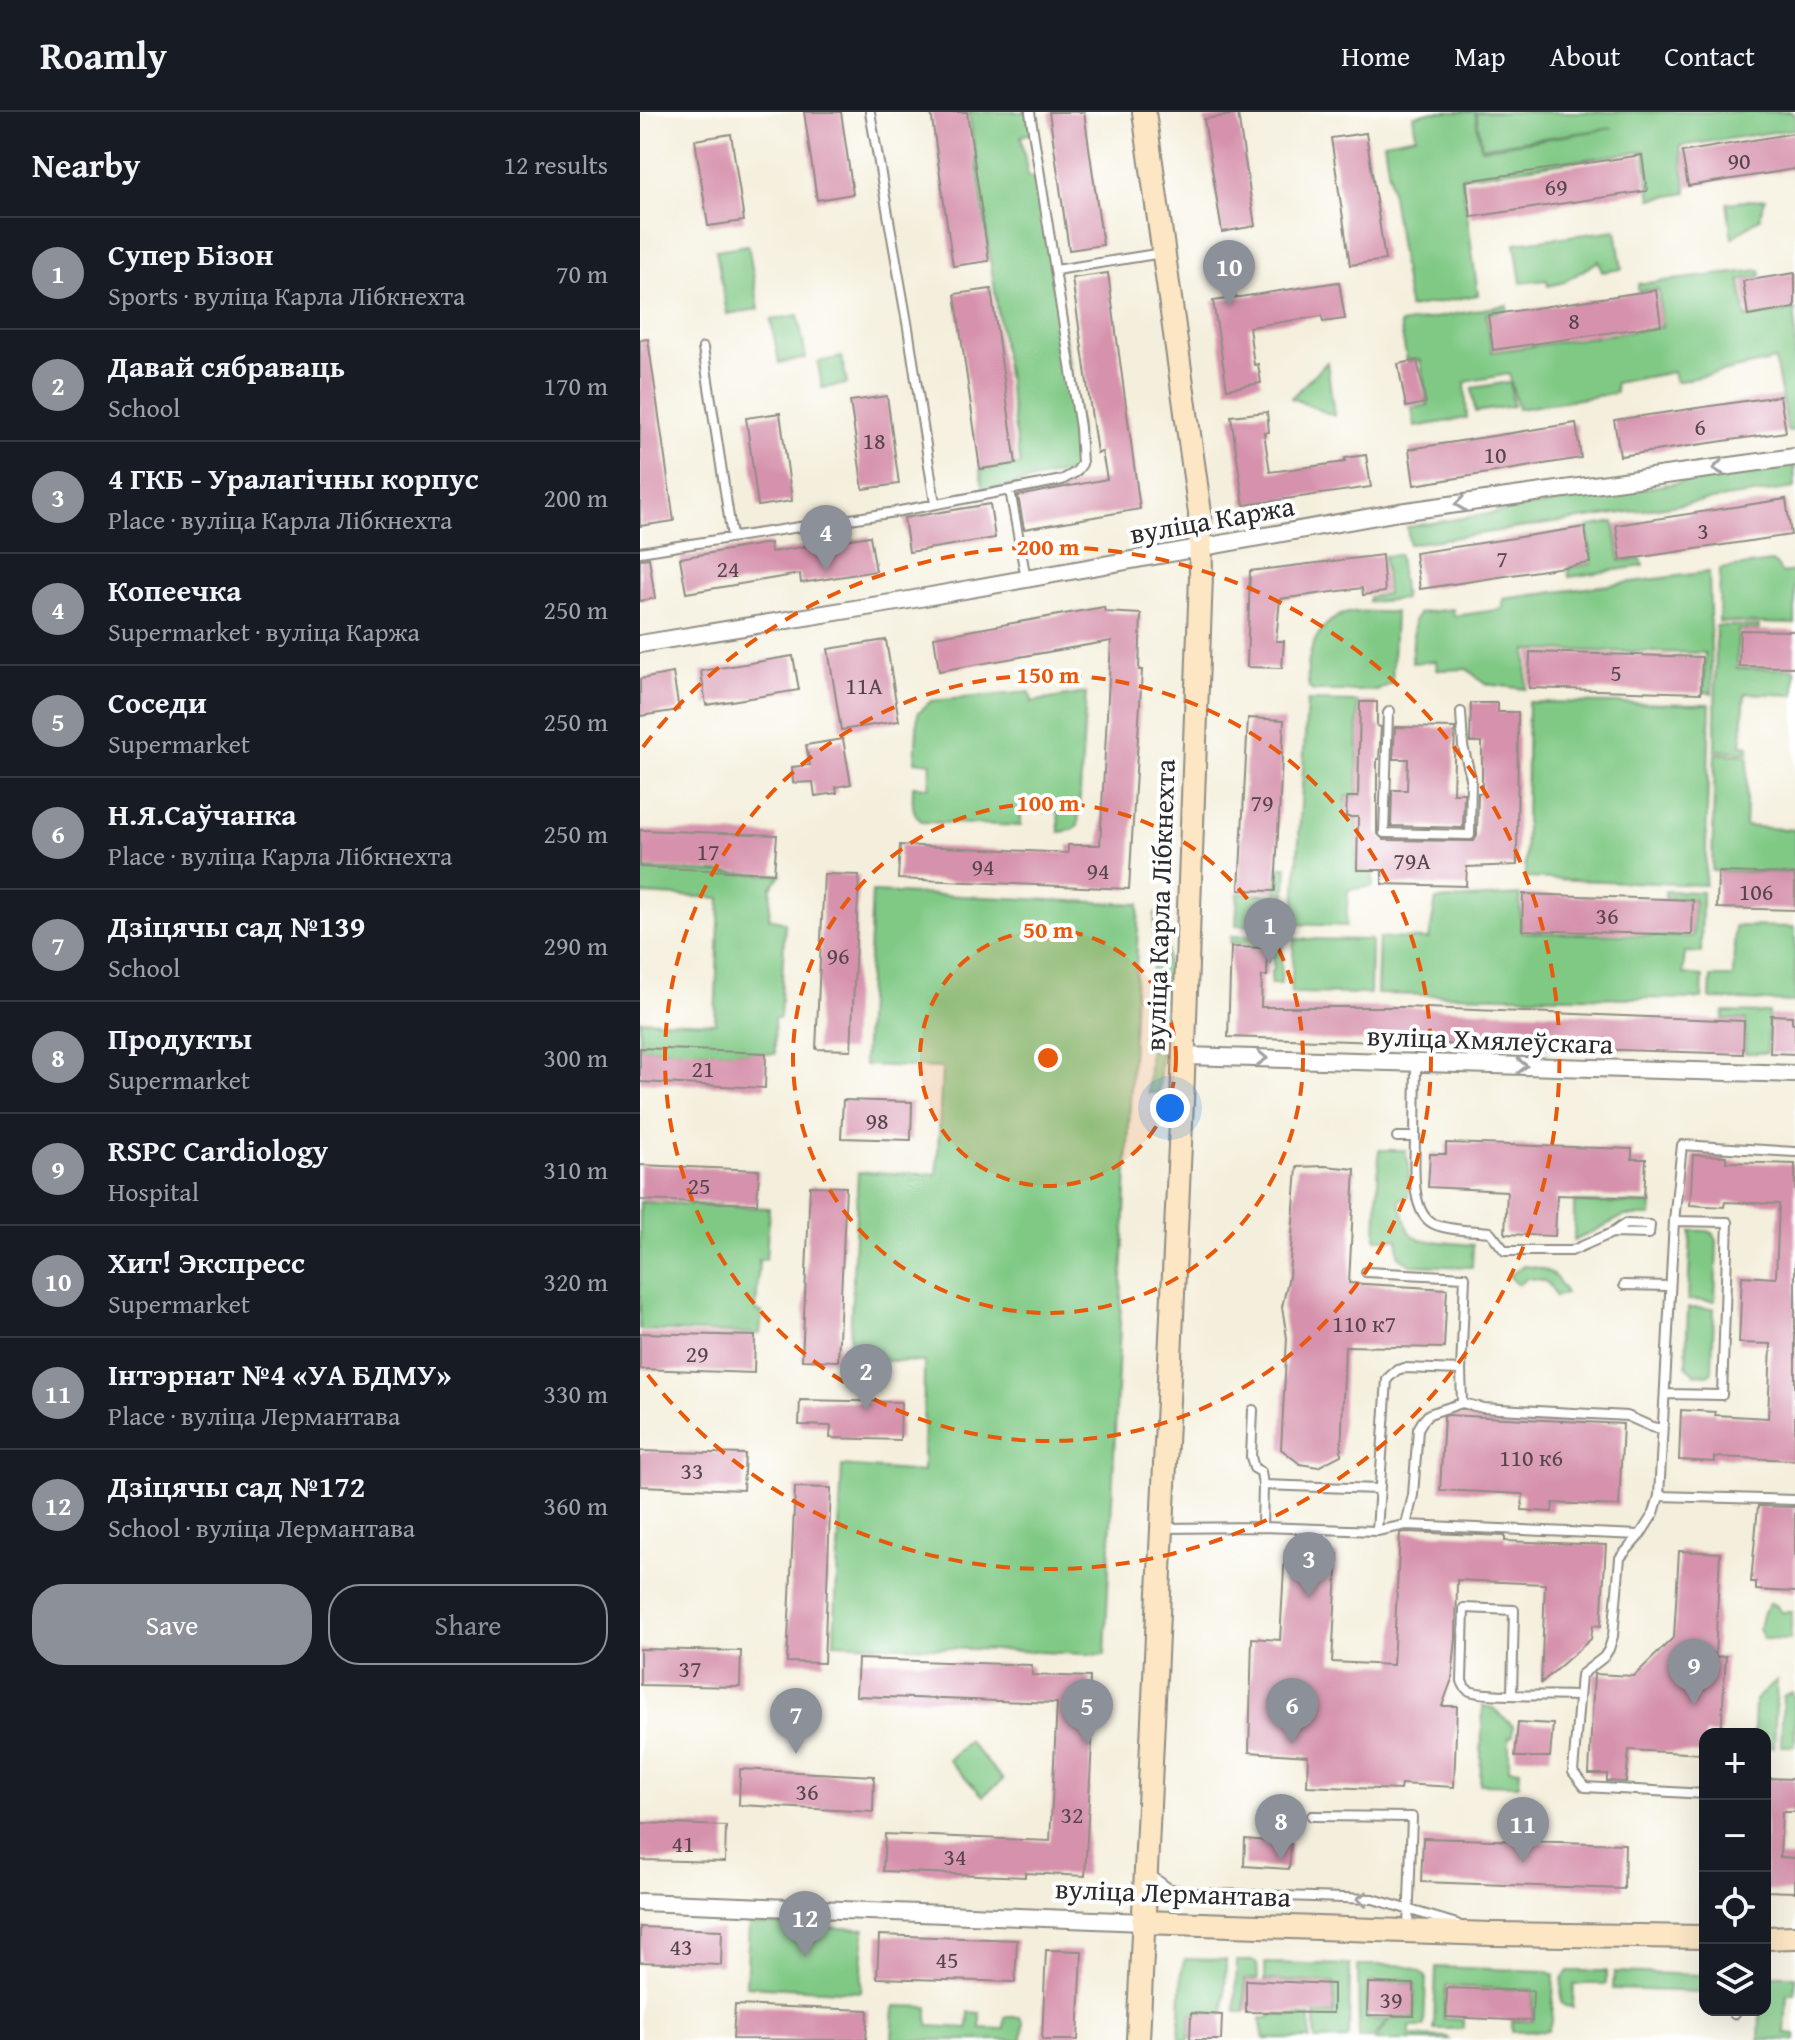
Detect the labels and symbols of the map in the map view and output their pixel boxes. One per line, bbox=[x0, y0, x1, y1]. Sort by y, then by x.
house number: 90 bbox=[1727, 143, 1751, 178]
house number: 69 bbox=[1544, 169, 1568, 204]
pin: 10 bbox=[1203, 240, 1255, 306]
house number: 8 bbox=[1568, 303, 1580, 338]
house number: 6 bbox=[1694, 409, 1706, 444]
house number: 18 bbox=[862, 423, 886, 458]
house number: 10 bbox=[1483, 437, 1507, 472]
one-way arrow bbox=[1711, 459, 1725, 476]
street label: вуліца Каржа bbox=[1127, 484, 1298, 554]
one-way arrow bbox=[1453, 495, 1467, 512]
pin: 4 bbox=[800, 505, 852, 571]
house number: 3 bbox=[1697, 513, 1709, 548]
text: 200 m bbox=[1016, 529, 1080, 564]
house number: 7 bbox=[1496, 541, 1508, 576]
house number: 24 bbox=[716, 551, 740, 586]
house number: 5 bbox=[1610, 655, 1622, 690]
text: 150 m bbox=[1016, 657, 1080, 692]
house number: 11А bbox=[845, 668, 883, 703]
street label: вуліца Карла Лібкнехта bbox=[1133, 758, 1185, 1052]
text: 100 m bbox=[1016, 785, 1080, 820]
house number: 79 bbox=[1250, 785, 1274, 820]
house number: 17 bbox=[696, 834, 720, 869]
house number: 79А bbox=[1393, 843, 1431, 878]
house number: 94 bbox=[971, 849, 995, 884]
house number: 94 bbox=[1086, 853, 1110, 888]
house number: 106 bbox=[1739, 874, 1773, 909]
pin: 1 bbox=[1244, 898, 1296, 964]
house number: 36 bbox=[1595, 898, 1619, 933]
text: 50 m bbox=[1023, 912, 1074, 947]
house number: 96 bbox=[826, 938, 850, 973]
street label: вуліца Хмялеўскага bbox=[1366, 1014, 1615, 1064]
centre of rings bbox=[1034, 1044, 1062, 1072]
one-way arrow bbox=[1256, 1049, 1269, 1067]
house number: 21 bbox=[691, 1051, 715, 1086]
one-way arrow bbox=[1516, 1058, 1529, 1075]
your location bbox=[1150, 1088, 1190, 1128]
house number: 98 bbox=[865, 1103, 889, 1138]
house number: 25 bbox=[687, 1168, 711, 1203]
house number: 110 к7 bbox=[1332, 1306, 1396, 1341]
house number: 29 bbox=[685, 1336, 709, 1371]
pin: 2 bbox=[840, 1344, 892, 1410]
house number: 110 к6 bbox=[1499, 1440, 1563, 1475]
house number: 33 bbox=[680, 1453, 704, 1488]
pin: 3 bbox=[1283, 1532, 1335, 1598]
pin: 9 bbox=[1668, 1639, 1720, 1705]
house number: 37 bbox=[678, 1651, 702, 1686]
pin: 6 bbox=[1266, 1678, 1318, 1744]
pin: 5 bbox=[1061, 1679, 1113, 1745]
pin: 7 bbox=[770, 1688, 822, 1754]
house number: 36 bbox=[795, 1774, 819, 1809]
pin: 8 bbox=[1255, 1794, 1307, 1860]
house number: 32 bbox=[1060, 1797, 1084, 1832]
pin: 11 bbox=[1497, 1797, 1549, 1863]
house number: 41 bbox=[671, 1826, 695, 1861]
house number: 34 bbox=[943, 1839, 967, 1874]
street label: вуліца Лермантава bbox=[1054, 1867, 1292, 1917]
one-way arrow bbox=[1355, 1890, 1368, 1907]
pin: 12 bbox=[779, 1891, 831, 1957]
house number: 43 bbox=[669, 1929, 693, 1964]
house number: 45 bbox=[935, 1942, 959, 1977]
house number: 39 bbox=[1379, 1982, 1403, 2017]

